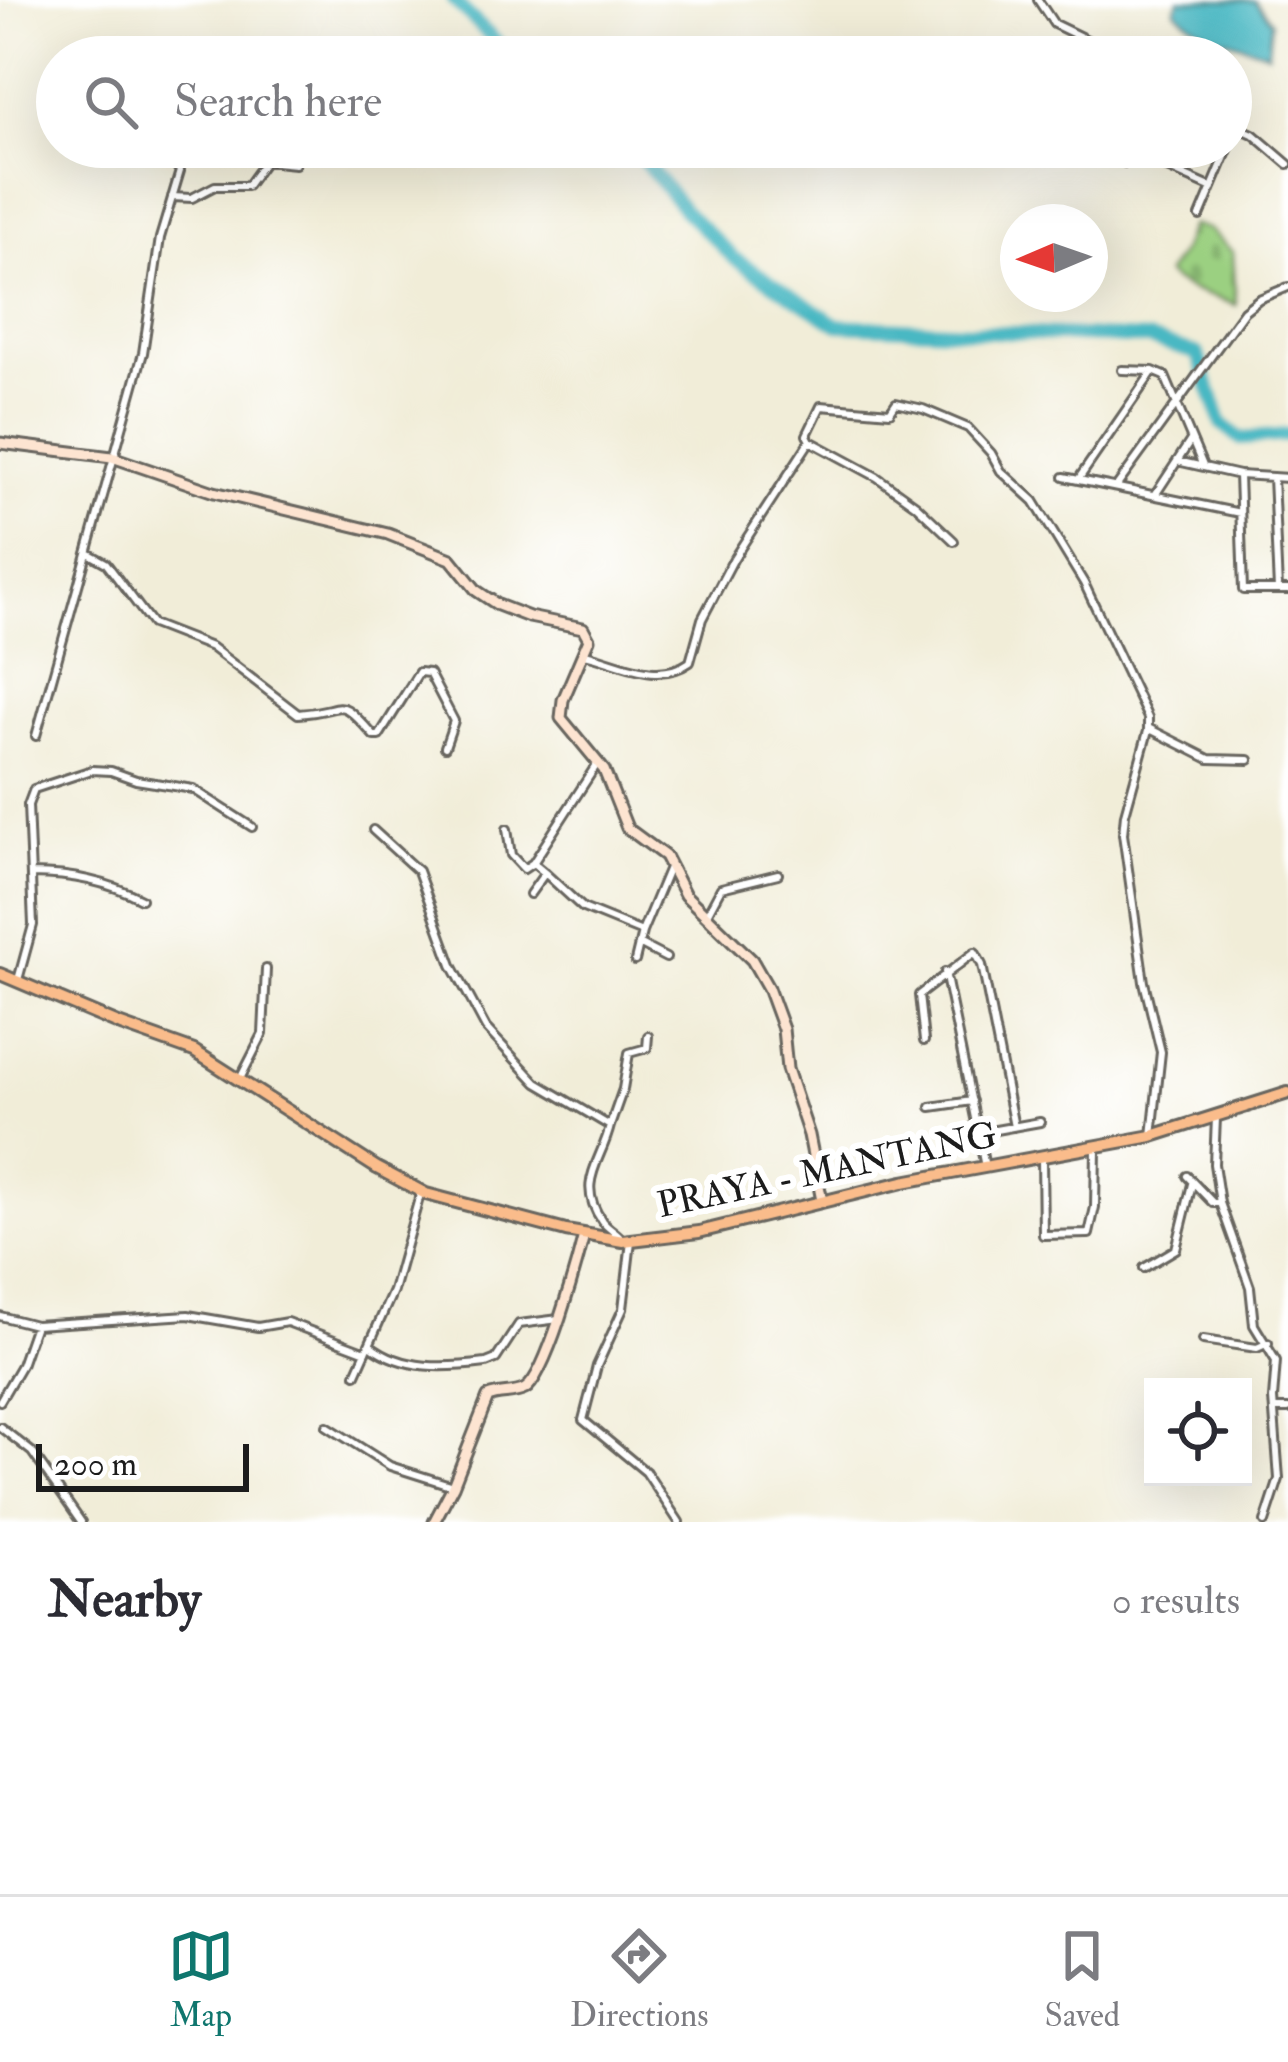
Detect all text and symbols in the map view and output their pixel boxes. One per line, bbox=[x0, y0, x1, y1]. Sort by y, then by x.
search box bbox=[36, 36, 1252, 168]
icon: search bbox=[78, 69, 144, 135]
text: Search here bbox=[174, 74, 382, 130]
north arrow bbox=[1000, 204, 1108, 312]
street label: PRAYA - MANTANG bbox=[653, 1112, 1001, 1228]
map controls bbox=[1144, 1378, 1252, 1486]
button: locate bbox=[1144, 1378, 1252, 1486]
scale bar bbox=[36, 1438, 249, 1491]
text: 200 m bbox=[54, 1444, 137, 1485]
text: Nearby bbox=[48, 1568, 201, 1632]
text: 0 results bbox=[1112, 1576, 1240, 1625]
tab: Map bbox=[168, 1923, 234, 2036]
tab: Directions bbox=[570, 1923, 709, 2036]
tab: Saved bbox=[1045, 1923, 1120, 2036]

